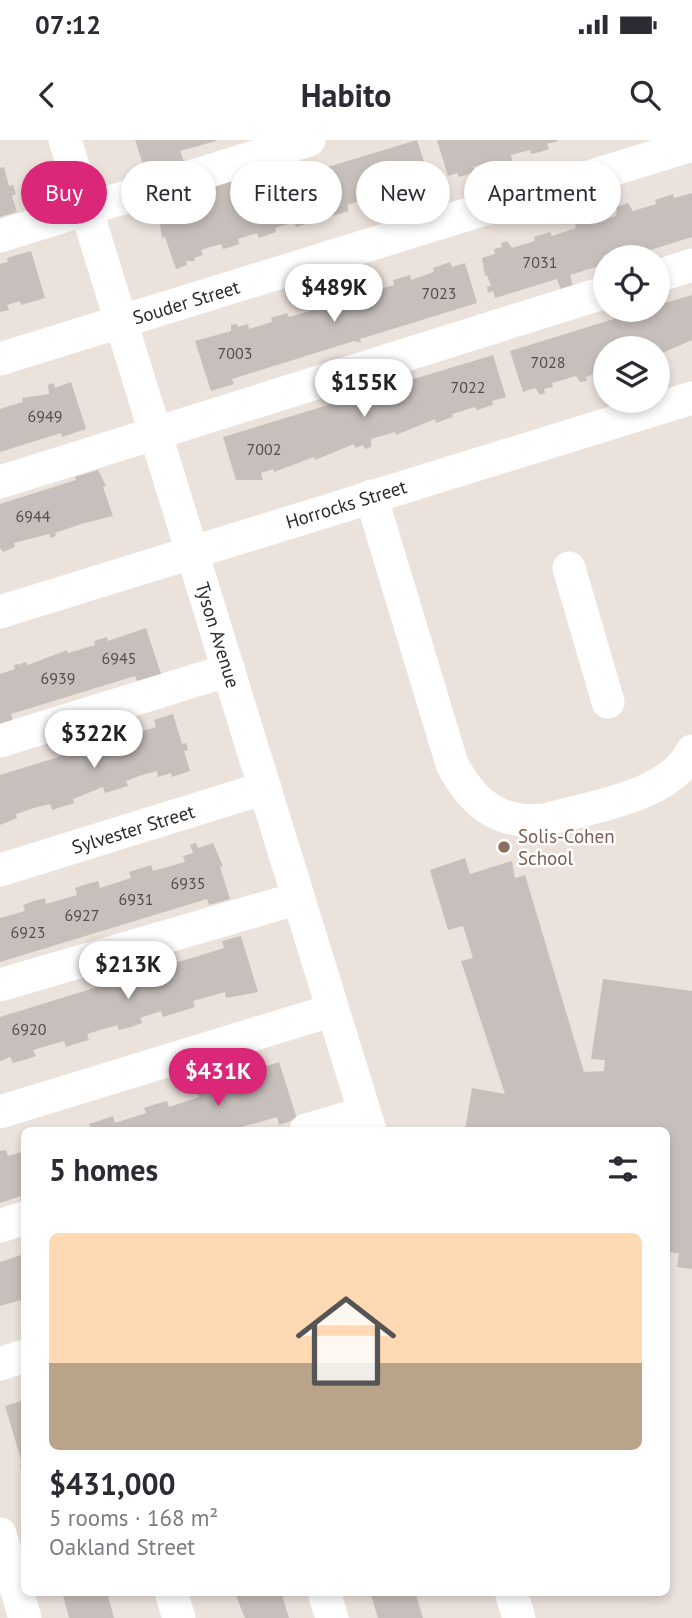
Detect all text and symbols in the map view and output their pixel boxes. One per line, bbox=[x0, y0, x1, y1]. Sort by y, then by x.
text: 07:12 bbox=[35, 8, 101, 41]
text: Habito bbox=[301, 74, 391, 116]
icon: back bbox=[28, 76, 66, 114]
icon: search bbox=[626, 76, 664, 114]
chip: Buy bbox=[21, 161, 107, 224]
chip: Rent bbox=[121, 161, 216, 224]
chip: Filters bbox=[230, 161, 342, 224]
chip: New bbox=[356, 161, 450, 224]
chip: Apartment bbox=[464, 161, 621, 224]
map controls bbox=[593, 245, 670, 413]
button: locate bbox=[593, 245, 670, 322]
house number: 7031 bbox=[523, 252, 557, 272]
pin: $489K bbox=[285, 264, 383, 324]
text: $489K bbox=[301, 272, 367, 301]
street label: Souder Street bbox=[130, 274, 243, 330]
house number: 7023 bbox=[422, 283, 456, 303]
button: layers bbox=[593, 336, 670, 413]
house number: 7003 bbox=[218, 343, 252, 363]
house number: 7028 bbox=[531, 352, 565, 372]
pin: $155K bbox=[315, 359, 413, 419]
text: $155K bbox=[331, 367, 397, 396]
house number: 7022 bbox=[451, 377, 485, 397]
house number: 6949 bbox=[28, 406, 62, 426]
house number: 7002 bbox=[247, 439, 281, 459]
street label: Horrocks Street bbox=[283, 474, 410, 534]
house number: 6944 bbox=[16, 506, 51, 526]
street label: Tyson Avenue bbox=[191, 579, 245, 691]
house number: 6945 bbox=[102, 648, 136, 668]
house number: 6939 bbox=[41, 668, 75, 688]
pin: $322K bbox=[45, 710, 143, 770]
text: $322K bbox=[61, 718, 127, 747]
street label: Sylvester Street bbox=[69, 799, 198, 859]
place label: Solis-Cohen School bbox=[518, 824, 615, 870]
marker: Solis-Cohen School bbox=[496, 839, 512, 855]
house number: 6935 bbox=[171, 873, 205, 893]
house number: 6931 bbox=[119, 889, 153, 909]
house number: 6927 bbox=[65, 905, 99, 925]
house number: 6923 bbox=[11, 922, 45, 942]
pin: $213K bbox=[79, 942, 177, 1001]
text: $213K bbox=[95, 949, 161, 978]
house number: 6920 bbox=[12, 1019, 47, 1039]
pin: $431K bbox=[169, 1048, 267, 1108]
text: $431K bbox=[185, 1056, 251, 1085]
text: 5 homes bbox=[49, 1150, 158, 1189]
icon: filters bbox=[604, 1150, 642, 1188]
icon: home bbox=[283, 1278, 409, 1404]
text: $431,000 bbox=[49, 1464, 176, 1503]
text: 5 rooms · 168 m² bbox=[49, 1503, 218, 1532]
text: Oakland Street bbox=[49, 1532, 195, 1561]

